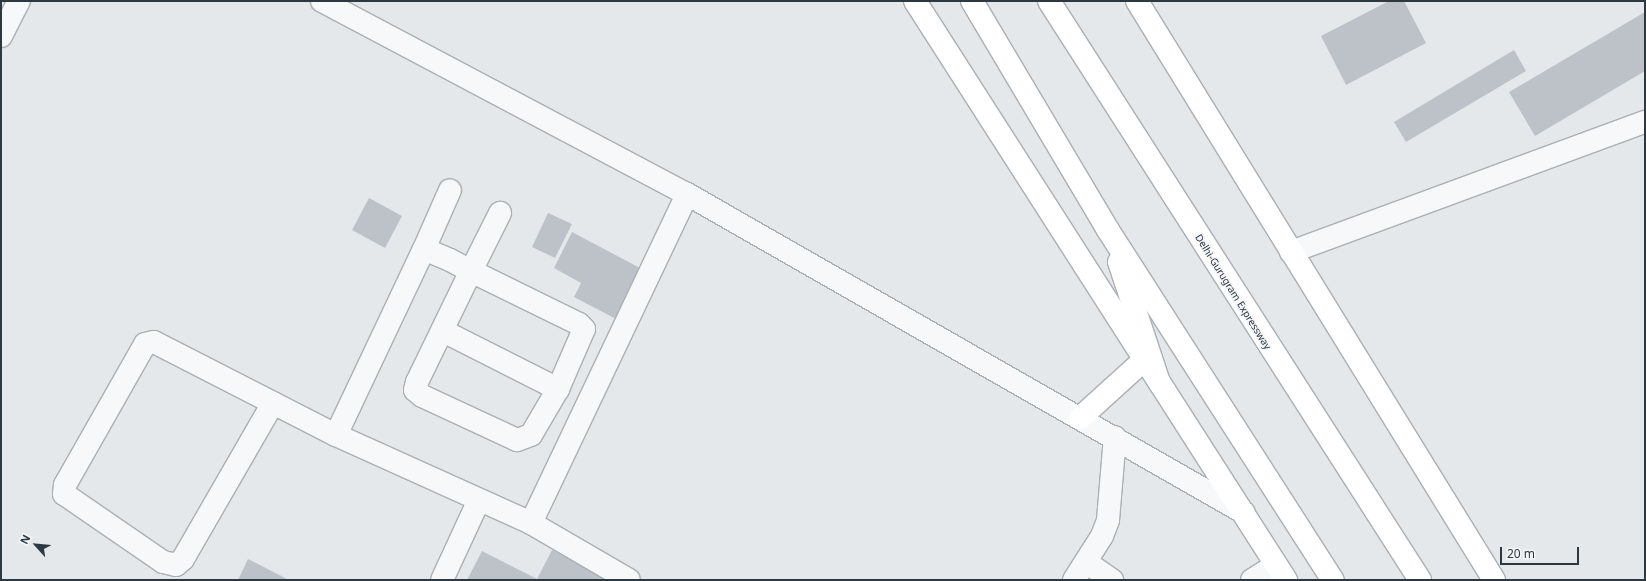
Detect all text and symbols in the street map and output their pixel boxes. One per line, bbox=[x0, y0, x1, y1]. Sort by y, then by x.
street label: Delhi-Gurugram Expressway bbox=[1193, 232, 1273, 352]
north arrow bbox=[16, 525, 56, 565]
text: N bbox=[16, 532, 34, 547]
scale bar bbox=[1502, 539, 1581, 565]
text: 20 m bbox=[1507, 545, 1535, 562]

